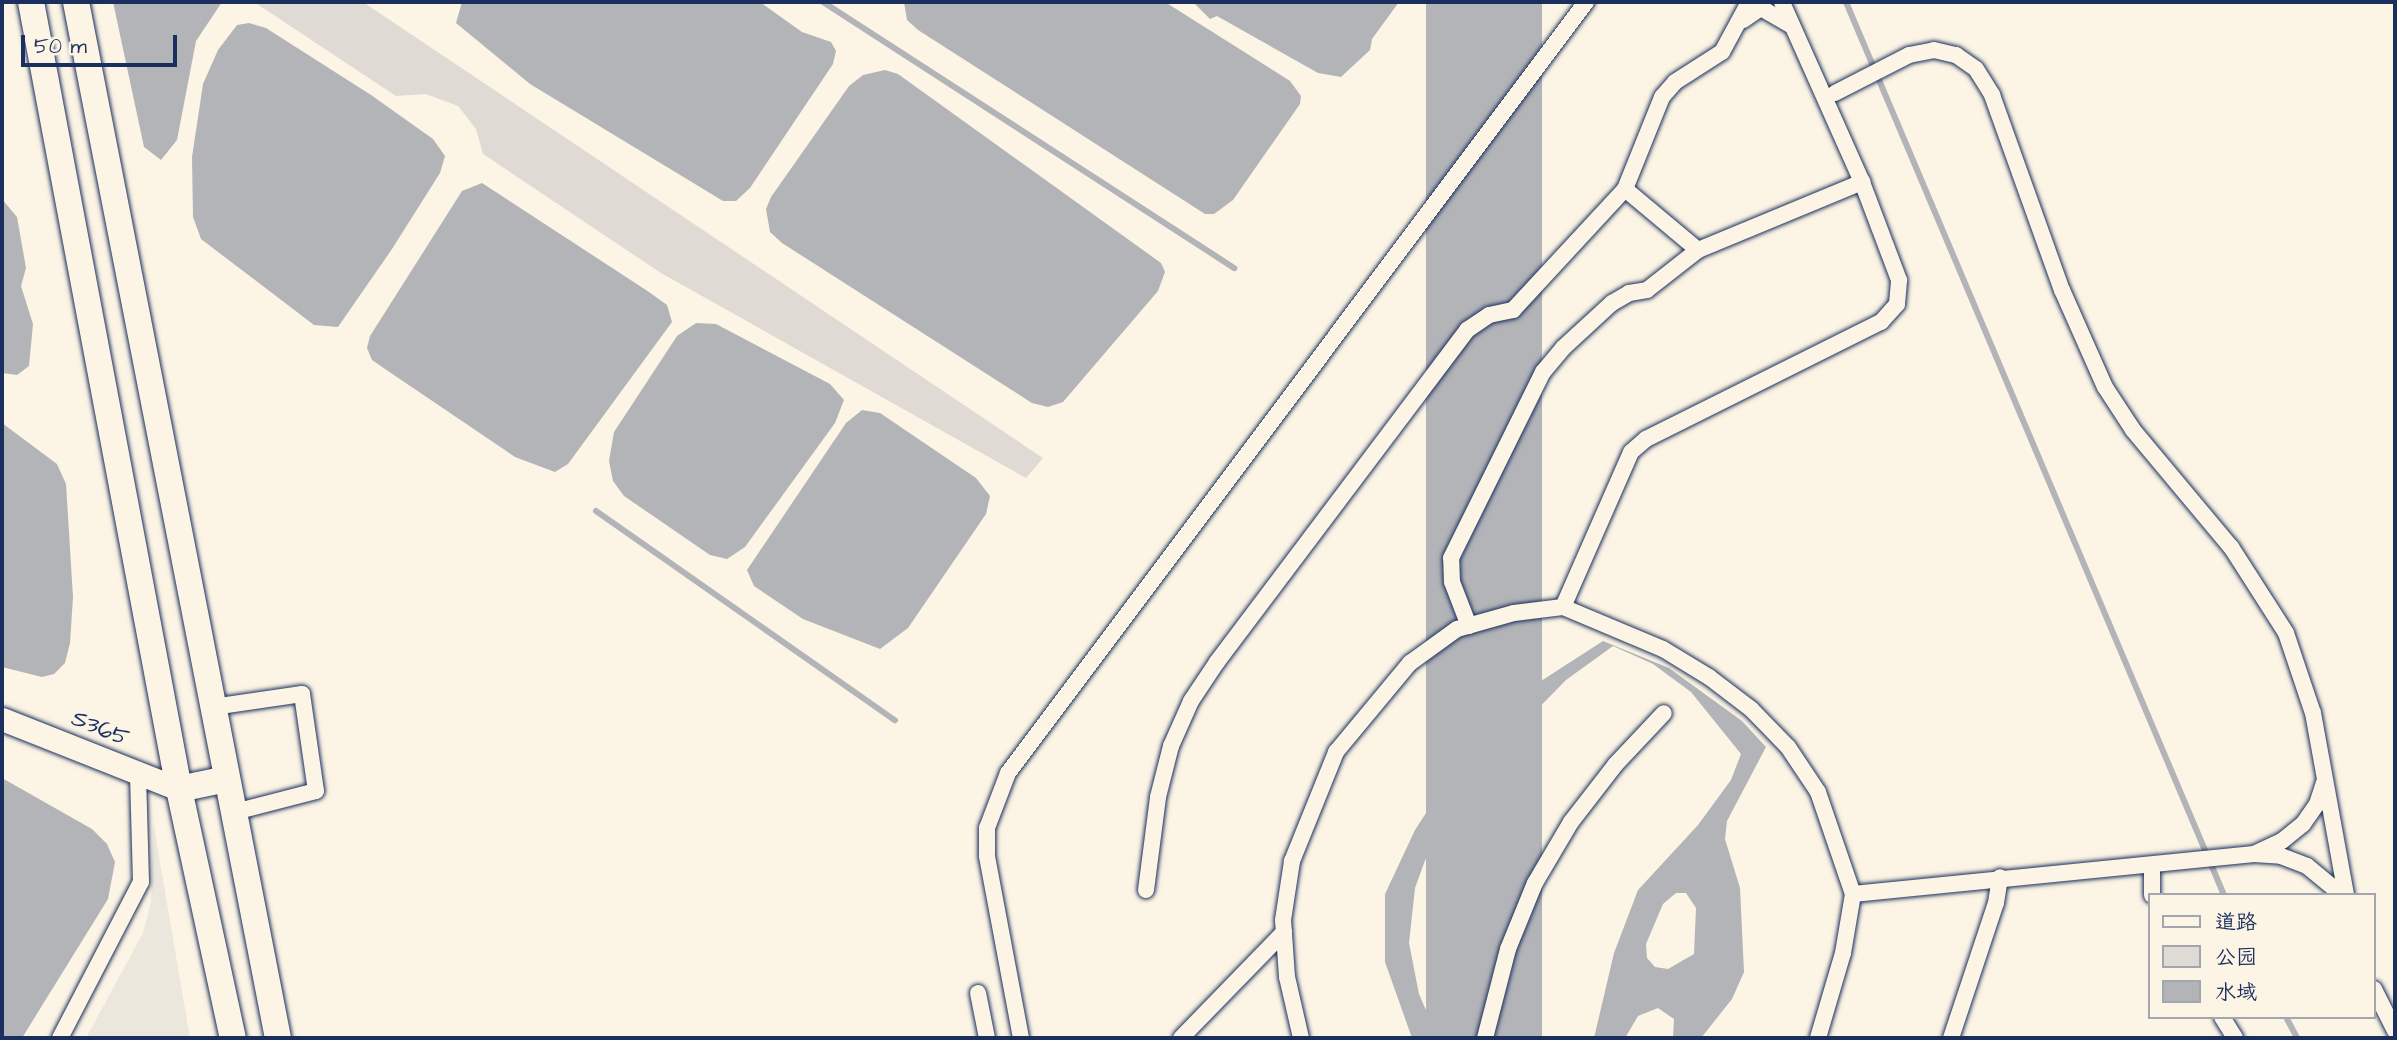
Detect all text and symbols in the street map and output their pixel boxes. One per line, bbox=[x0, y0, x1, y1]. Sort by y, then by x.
scale bar bbox=[24, 21, 180, 65]
text: 50 m bbox=[34, 32, 87, 61]
street label: S365 bbox=[67, 704, 133, 754]
legend bbox=[2148, 893, 2376, 1019]
text: 道路 bbox=[2215, 908, 2257, 937]
text: 公园 bbox=[2215, 943, 2257, 972]
text: 水域 bbox=[2215, 978, 2257, 1007]

